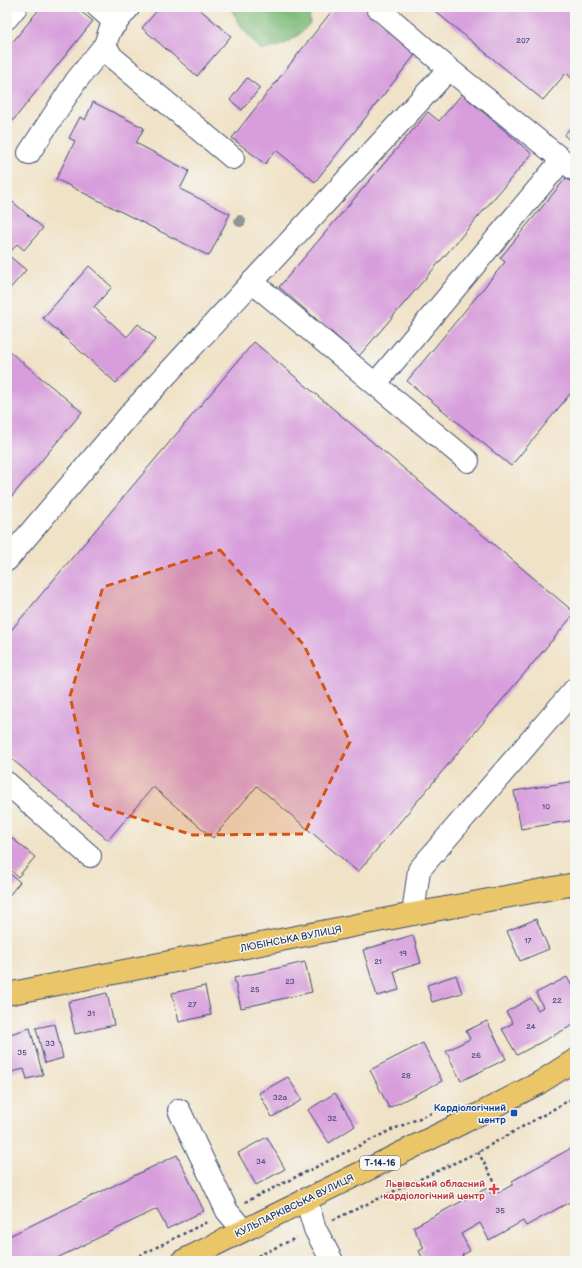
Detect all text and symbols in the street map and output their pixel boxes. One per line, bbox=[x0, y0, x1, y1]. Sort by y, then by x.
house number: 207 bbox=[516, 36, 530, 45]
house number: 10 bbox=[542, 802, 550, 811]
street label: ЛЮБІНСЬКА ВУЛИЦЯ bbox=[238, 923, 343, 955]
house number: 17 bbox=[524, 936, 532, 945]
house number: 19 bbox=[399, 949, 407, 958]
house number: 21 bbox=[374, 957, 382, 966]
house number: 23 bbox=[285, 977, 295, 986]
house number: 25 bbox=[250, 985, 260, 994]
house number: 22 bbox=[552, 996, 562, 1005]
house number: 27 bbox=[188, 1000, 196, 1009]
house number: 31 bbox=[87, 1009, 95, 1018]
house number: 24 bbox=[526, 1022, 536, 1031]
house number: 33 bbox=[45, 1039, 55, 1048]
house number: 35 bbox=[17, 1048, 27, 1057]
house number: 26 bbox=[471, 1051, 481, 1060]
house number: 28 bbox=[401, 1071, 411, 1080]
house number: 32а bbox=[273, 1093, 287, 1102]
place label: Кардіологічний центр bbox=[434, 1102, 506, 1126]
marker: Кардіологічний центр bbox=[509, 1108, 519, 1118]
house number: 32 bbox=[327, 1114, 337, 1123]
road number: Т-14-16 bbox=[360, 1156, 400, 1170]
house number: 34 bbox=[256, 1157, 266, 1166]
street label: КУЛЬПАРКІВСЬКА ВУЛИЦЯ bbox=[233, 1172, 356, 1240]
place label: Львівський обласний кардіологічний центр bbox=[383, 1178, 485, 1202]
marker: Львівський обласний кардіологічний центр bbox=[488, 1183, 500, 1195]
house number: 35 bbox=[495, 1206, 505, 1215]

